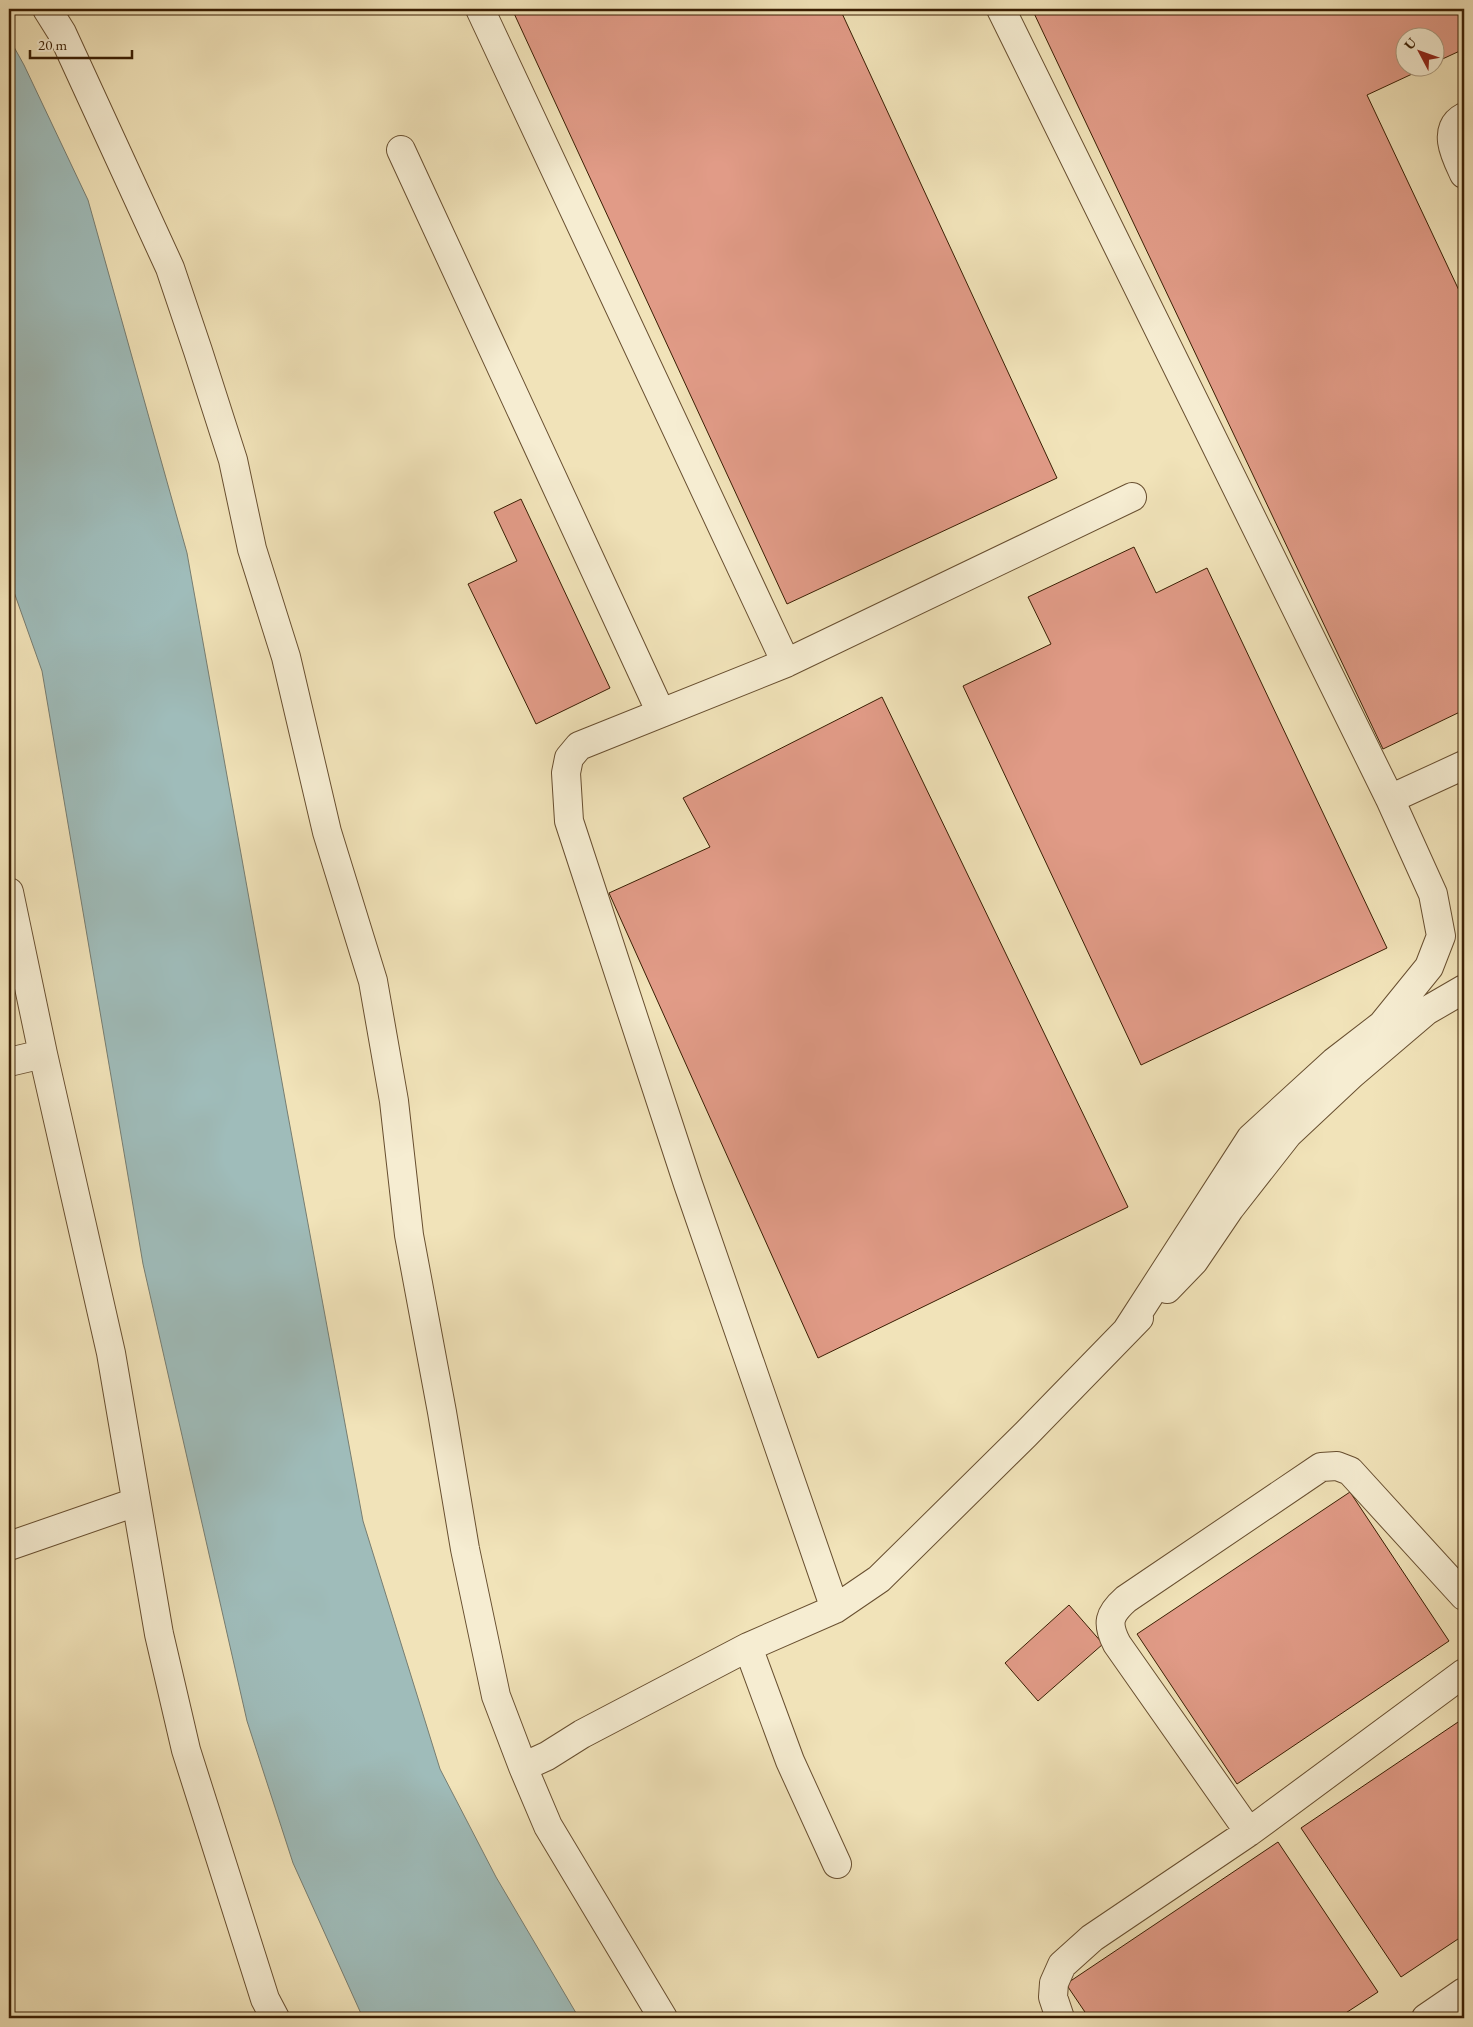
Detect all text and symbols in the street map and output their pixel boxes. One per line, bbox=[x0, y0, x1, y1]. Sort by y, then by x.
scale bar bbox=[30, 28, 132, 60]
north arrow bbox=[1396, 28, 1446, 78]
text: U bbox=[1400, 33, 1421, 53]
text: 20 m bbox=[38, 35, 67, 54]

